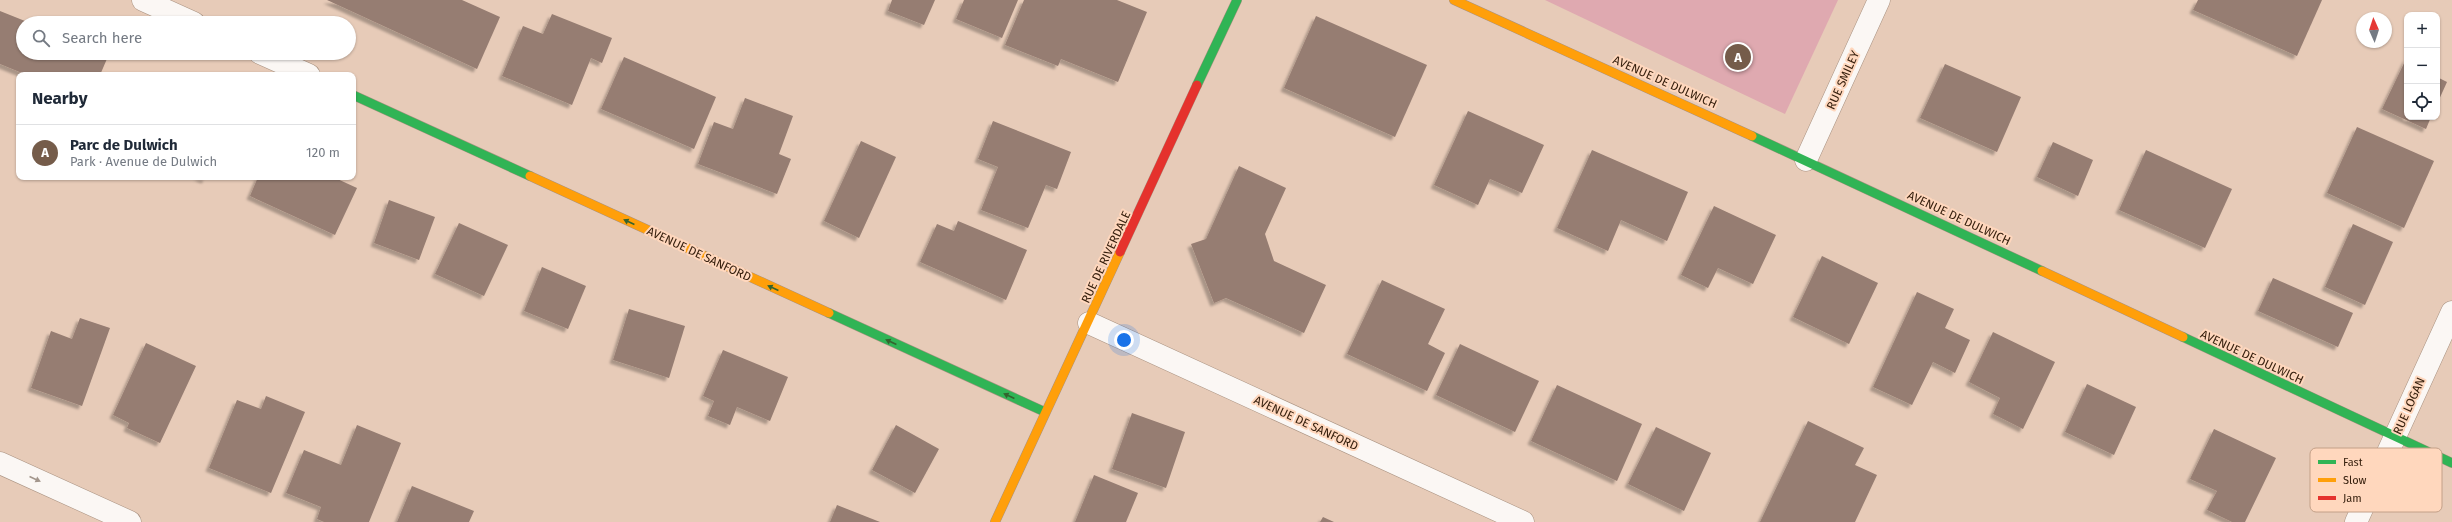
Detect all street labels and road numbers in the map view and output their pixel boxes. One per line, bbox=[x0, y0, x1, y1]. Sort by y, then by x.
street label: RUE SMILEY bbox=[1824, 48, 1862, 112]
street label: AVENUE DE DULWICH bbox=[1611, 53, 1719, 111]
street label: AVENUE DE DULWICH bbox=[1905, 188, 2013, 248]
street label: RUE DE RIVERDALE bbox=[1079, 209, 1133, 305]
street label: AVENUE DE SANFORD bbox=[645, 224, 754, 284]
street label: AVENUE DE DULWICH bbox=[2198, 327, 2306, 387]
street label: RUE LOGAN bbox=[2390, 375, 2428, 437]
street label: AVENUE DE SANFORD bbox=[1252, 393, 1361, 453]

